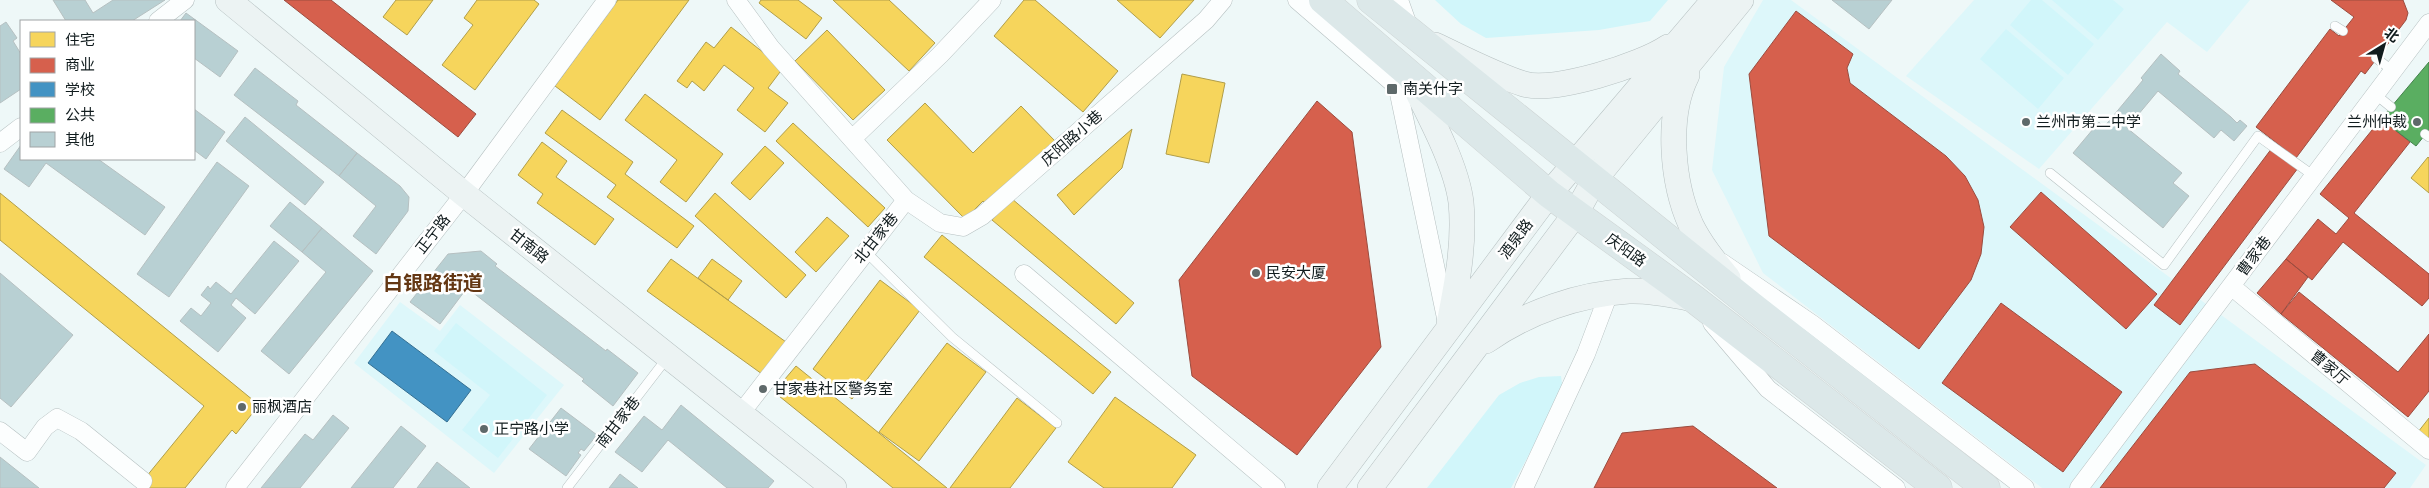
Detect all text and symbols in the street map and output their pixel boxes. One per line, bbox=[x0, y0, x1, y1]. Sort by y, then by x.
legend bbox=[20, 20, 195, 160]
north arrow bbox=[2359, 20, 2409, 70]
text: 北 bbox=[2381, 24, 2402, 46]
text: 住宅 bbox=[65, 31, 95, 49]
text: 商业 bbox=[65, 56, 95, 74]
place label: 南关什字 bbox=[1403, 80, 1463, 98]
text: 学校 bbox=[65, 81, 95, 99]
marker: 南关什字 bbox=[1385, 82, 1399, 96]
text: 公共 bbox=[65, 106, 95, 124]
street label: 庆阳路小巷 bbox=[1038, 107, 1106, 169]
place label: 兰州市第二中学 bbox=[2036, 113, 2141, 131]
place label: 兰州仲裁 bbox=[2347, 113, 2407, 131]
marker: 兰州市第二中学 bbox=[2020, 116, 2032, 128]
marker: 兰州仲裁 bbox=[2411, 116, 2423, 128]
text: 其他 bbox=[65, 131, 95, 149]
street label: 北甘家巷 bbox=[850, 209, 902, 267]
street label: 正宁路 bbox=[412, 211, 454, 257]
street label: 酒泉路 bbox=[1495, 216, 1537, 262]
street label: 甘南路 bbox=[506, 225, 552, 267]
street label: 庆阳路 bbox=[1603, 229, 1649, 271]
street label: 曹家巷 bbox=[2233, 233, 2275, 279]
place label: 民安大厦 bbox=[1266, 264, 1326, 282]
marker: 民安大厦 bbox=[1250, 267, 1262, 279]
district label: 白银路街道 bbox=[383, 271, 483, 295]
street label: 曹家厅 bbox=[2307, 347, 2353, 389]
place label: 甘家巷社区警务室 bbox=[773, 380, 893, 398]
marker: 甘家巷社区警务室 bbox=[757, 383, 769, 395]
street label: 南甘家巷 bbox=[592, 393, 644, 451]
place label: 丽枫酒店 bbox=[252, 398, 312, 416]
marker: 丽枫酒店 bbox=[236, 401, 248, 413]
place label: 正宁路小学 bbox=[494, 420, 569, 438]
marker: 正宁路小学 bbox=[478, 423, 490, 435]

